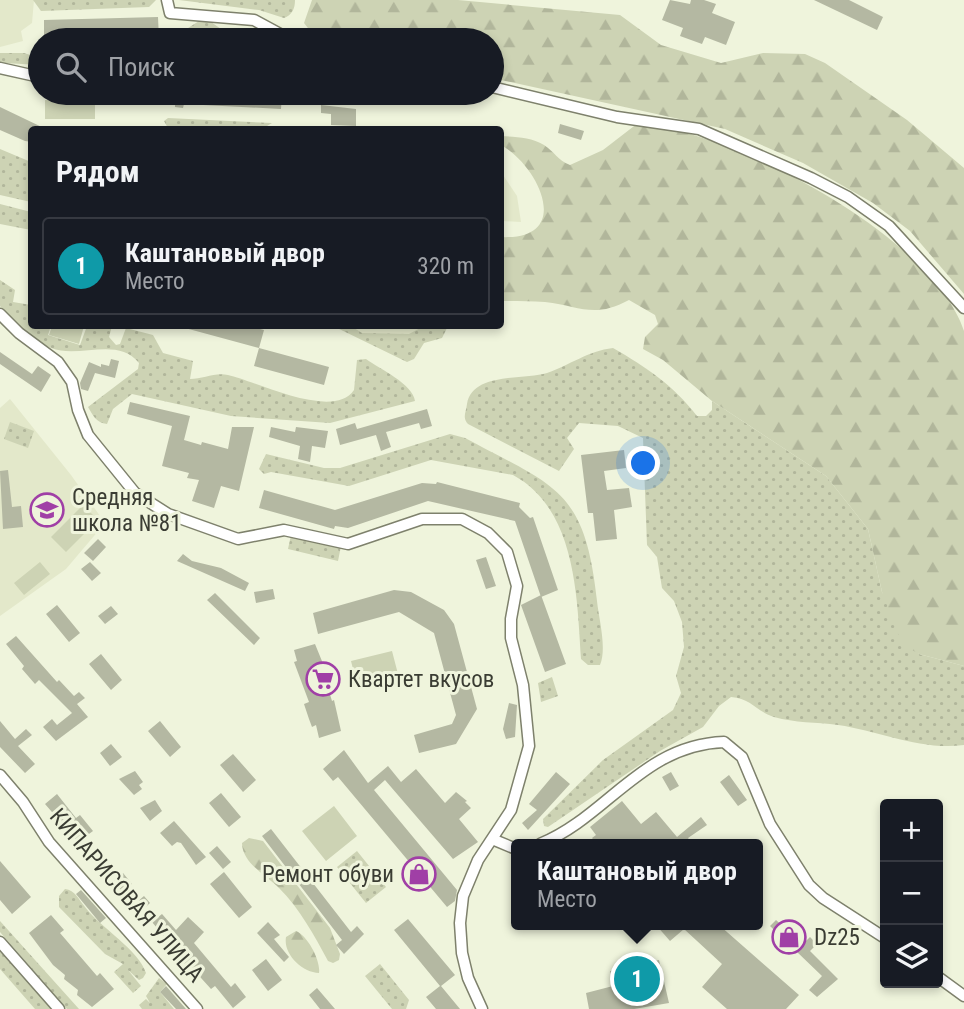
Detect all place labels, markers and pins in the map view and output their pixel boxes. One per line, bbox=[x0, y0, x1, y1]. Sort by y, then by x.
place label: Средняя школа №81 bbox=[72, 484, 182, 537]
school or university icon: Средняя школа №81 bbox=[28, 491, 66, 529]
supermarket icon: Квартет вкусов bbox=[304, 660, 342, 698]
place label: Квартет вкусов bbox=[348, 666, 494, 693]
shop icon: Ремонт обуви bbox=[400, 855, 438, 893]
place label: Ремонт обуви bbox=[262, 861, 394, 888]
shop icon: Dz25 bbox=[770, 918, 808, 956]
place label: Dz25 bbox=[814, 924, 860, 951]
pin: 1 bbox=[614, 953, 660, 1005]

